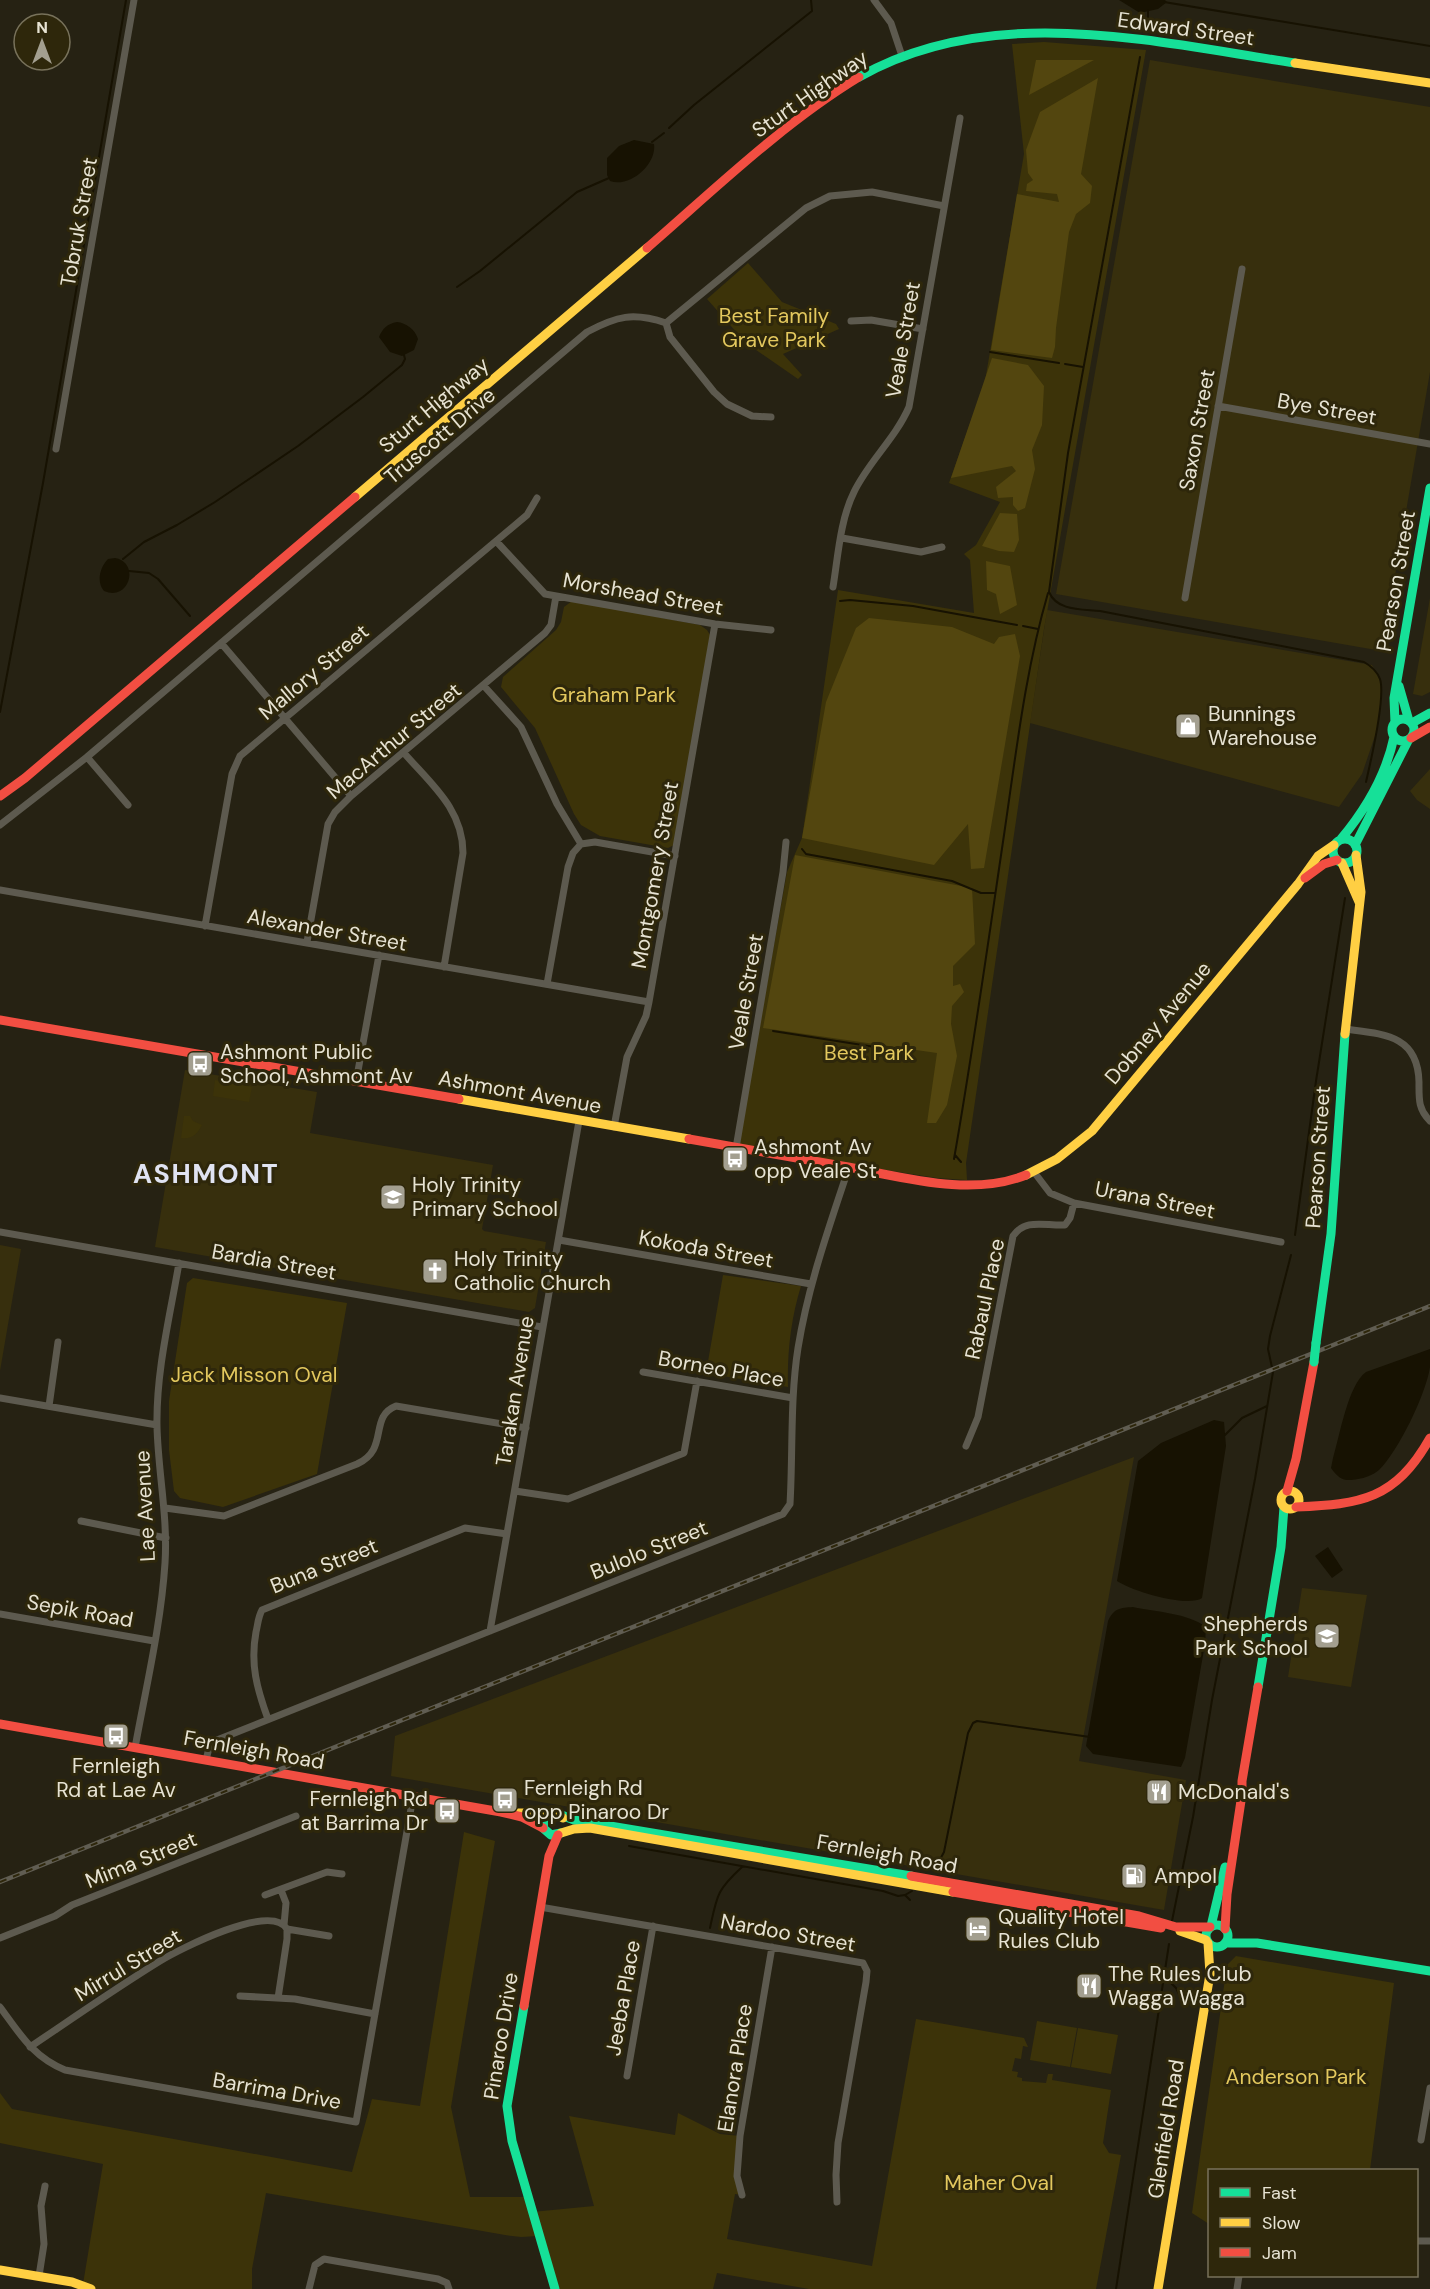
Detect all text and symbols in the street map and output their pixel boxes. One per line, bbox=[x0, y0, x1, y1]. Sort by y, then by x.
street label: Edward Street bbox=[1116, 6, 1256, 52]
north arrow bbox=[12, 12, 72, 72]
text: N bbox=[36, 17, 48, 38]
street label: Sturt Highway bbox=[746, 43, 874, 144]
street label: Tobruk Street bbox=[54, 155, 104, 289]
street label: Veale Street bbox=[879, 280, 927, 400]
park label: Best Family Grave Park bbox=[719, 302, 830, 354]
street label: Sturt Highway bbox=[373, 350, 495, 459]
street label: Saxon Street bbox=[1173, 367, 1221, 493]
street label: Truscott Drive bbox=[379, 381, 501, 491]
street label: Bye Street bbox=[1275, 386, 1379, 432]
street label: Pearson Street bbox=[1370, 508, 1422, 654]
street label: Morshead Street bbox=[561, 566, 725, 622]
street label: Mallory Street bbox=[253, 618, 375, 726]
street label: MacArthur Street bbox=[321, 676, 467, 806]
park label: Graham Park bbox=[552, 681, 677, 709]
place label: Bunnings Warehouse bbox=[1208, 700, 1317, 752]
shop icon: Bunnings Warehouse bbox=[1173, 711, 1203, 741]
street label: Montgomery Street bbox=[625, 779, 685, 971]
street label: Alexander Street bbox=[245, 902, 409, 958]
street label: Veale Street bbox=[722, 932, 770, 1052]
street label: Dobney Avenue bbox=[1098, 956, 1218, 1090]
place label: Ashmont Public School, Ashmont Av bbox=[220, 1038, 413, 1090]
park label: Best Park bbox=[824, 1039, 914, 1067]
bus stop icon: Ashmont Public School, Ashmont Av bbox=[185, 1049, 215, 1079]
street label: Ashmont Avenue bbox=[436, 1064, 604, 1120]
street label: Pearson Street bbox=[1299, 1085, 1337, 1229]
place label: Ashmont Av opp Veale St bbox=[754, 1133, 877, 1185]
bus stop icon: Ashmont Av opp Veale St bbox=[720, 1144, 750, 1174]
district label: ASHMONT bbox=[133, 1156, 279, 1191]
place label: Holy Trinity Primary School bbox=[412, 1171, 558, 1223]
street label: Urana Street bbox=[1093, 1175, 1217, 1225]
school or university icon: Holy Trinity Primary School bbox=[378, 1182, 408, 1212]
street label: Kokoda Street bbox=[637, 1223, 775, 1275]
street label: Rabaul Place bbox=[959, 1236, 1011, 1362]
street label: Bardia Street bbox=[209, 1237, 339, 1287]
place label: Holy Trinity Catholic Church bbox=[454, 1245, 611, 1297]
church icon: Holy Trinity Catholic Church bbox=[420, 1256, 450, 1286]
street label: Tarakan Avenue bbox=[489, 1314, 541, 1468]
street label: Borneo Place bbox=[656, 1344, 786, 1394]
park label: Jack Misson Oval bbox=[171, 1361, 337, 1389]
street label: Lae Avenue bbox=[128, 1450, 162, 1562]
street label: Bulolo Street bbox=[586, 1514, 712, 1586]
street label: Buna Street bbox=[266, 1532, 382, 1600]
street label: Sepik Road bbox=[25, 1588, 135, 1634]
place label: Shepherds Park School bbox=[1195, 1610, 1308, 1662]
school or university icon: Shepherds Park School bbox=[1312, 1621, 1342, 1651]
bus stop icon: Fernleigh Rd at Lae Av bbox=[101, 1721, 131, 1751]
street label: Fernleigh Road bbox=[181, 1724, 327, 1776]
place label: Fernleigh Rd at Lae Av bbox=[56, 1752, 176, 1804]
place label: Fernleigh Rd opp Pinaroo Dr bbox=[524, 1774, 669, 1826]
restaurant icon: McDonald's bbox=[1144, 1777, 1174, 1807]
place label: McDonald's bbox=[1178, 1778, 1290, 1806]
place label: Fernleigh Rd at Barrima Dr bbox=[300, 1785, 428, 1837]
bus stop icon: Fernleigh Rd opp Pinaroo Dr bbox=[490, 1785, 520, 1815]
bus stop icon: Fernleigh Rd at Barrima Dr bbox=[432, 1796, 462, 1826]
street label: Mima Street bbox=[81, 1825, 201, 1895]
street label: Fernleigh Road bbox=[814, 1828, 960, 1880]
fuel station icon: Ampol bbox=[1119, 1861, 1149, 1891]
place label: Ampol bbox=[1154, 1862, 1217, 1890]
place label: Quality Hotel Rules Club bbox=[998, 1903, 1124, 1955]
street label: Nardoo Street bbox=[718, 1907, 858, 1959]
hotel icon: Quality Hotel Rules Club bbox=[963, 1914, 993, 1944]
street label: Mirrul Street bbox=[69, 1922, 187, 2008]
street label: Jeeba Place bbox=[599, 1938, 647, 2058]
place label: The Rules Club Wagga Wagga bbox=[1108, 1960, 1252, 2012]
street label: Pinaroo Drive bbox=[477, 1970, 525, 2102]
restaurant icon: The Rules Club Wagga Wagga bbox=[1074, 1971, 1104, 2001]
street label: Elanora Place bbox=[711, 2002, 759, 2134]
street label: Glenfield Road bbox=[1141, 2057, 1191, 2201]
park label: Anderson Park bbox=[1226, 2063, 1367, 2091]
street label: Barrima Drive bbox=[210, 2066, 344, 2116]
park label: Maher Oval bbox=[944, 2169, 1054, 2197]
legend bbox=[1208, 2169, 1418, 2277]
text: Fast bbox=[1262, 2181, 1297, 2205]
text: Slow bbox=[1262, 2211, 1301, 2235]
text: Jam bbox=[1262, 2241, 1297, 2265]

